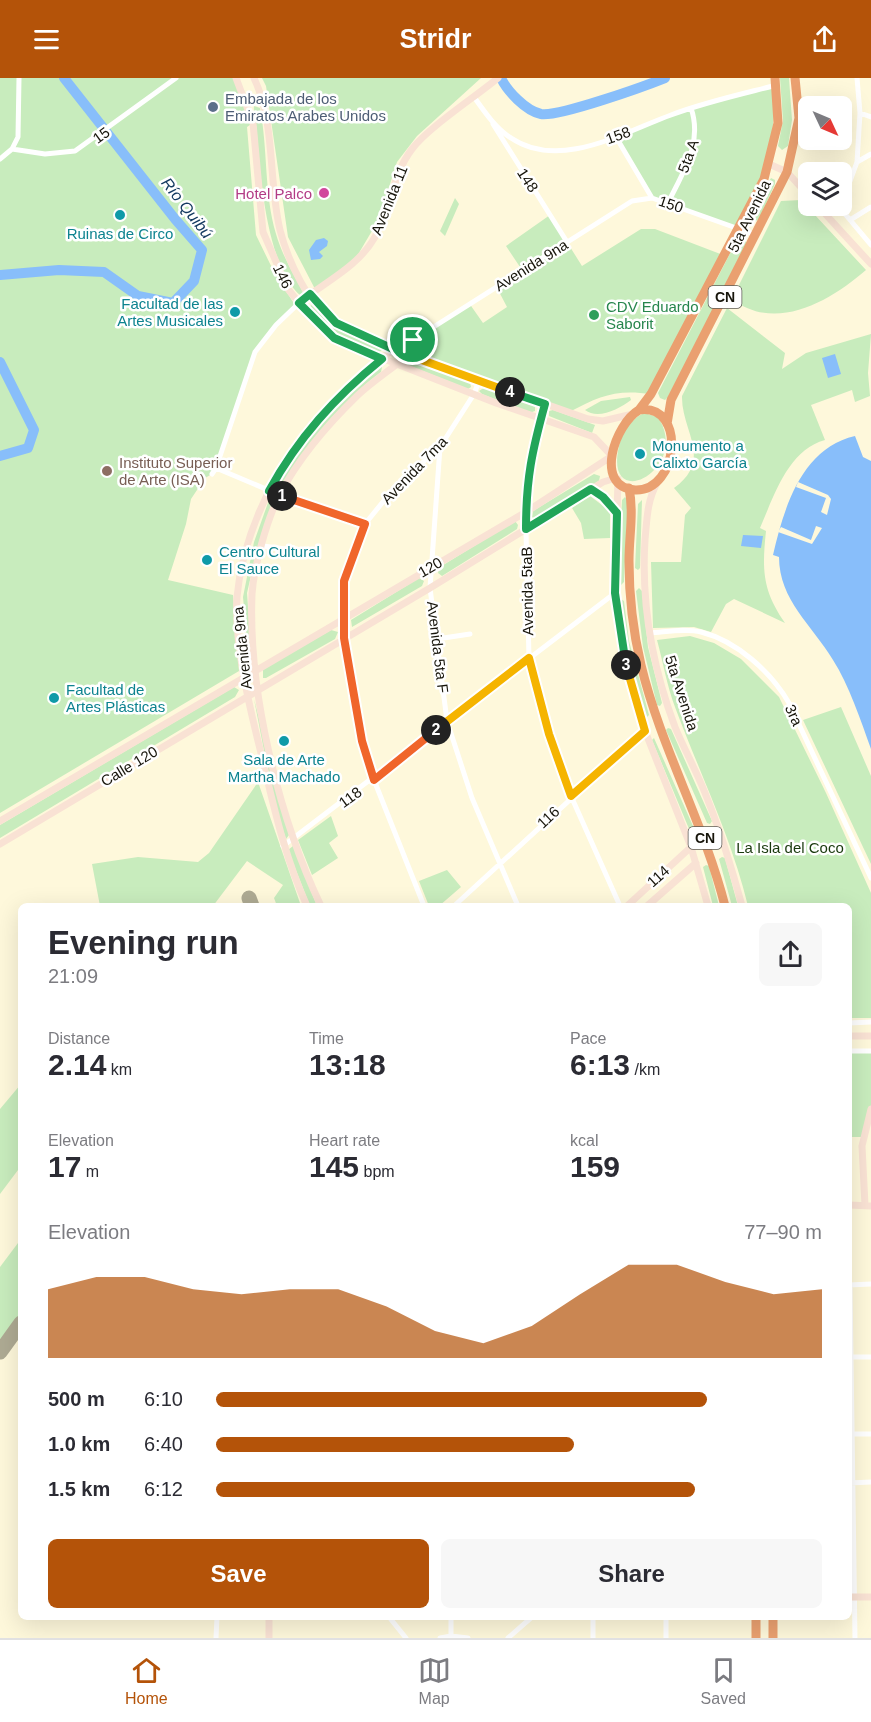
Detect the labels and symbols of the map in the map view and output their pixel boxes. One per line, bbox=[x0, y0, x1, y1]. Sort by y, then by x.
place label: Embajada de los Emiratos Arabes Unidos bbox=[225, 90, 386, 124]
north arrow bbox=[798, 96, 852, 150]
marker: Embajada de los Emiratos Arabes Unidos bbox=[206, 100, 220, 114]
street label: 15 bbox=[89, 123, 113, 147]
street label: 158 bbox=[603, 123, 633, 147]
street label: 5ta A bbox=[674, 137, 702, 175]
street label: Avenida 11 bbox=[367, 163, 411, 237]
street label: 148 bbox=[514, 165, 542, 195]
water label: Río Quibú bbox=[158, 174, 216, 242]
street label: 5ta Avenida bbox=[724, 177, 774, 255]
place label: Hotel Palco bbox=[235, 185, 312, 202]
marker: Hotel Palco bbox=[317, 186, 331, 200]
street label: 150 bbox=[656, 192, 686, 216]
marker: Ruinas de Circo bbox=[113, 208, 127, 222]
place label: Ruinas de Circo bbox=[67, 225, 173, 242]
street label: Avenida 9na bbox=[491, 235, 571, 294]
street label: 146 bbox=[270, 261, 296, 291]
road number: CN bbox=[708, 286, 742, 308]
place label: Facultad de las Artes Musicales bbox=[117, 295, 223, 329]
place label: CDV Eduardo Saborit bbox=[606, 298, 699, 332]
marker: Facultad de las Artes Musicales bbox=[228, 305, 242, 319]
marker: CDV Eduardo Saborit bbox=[587, 308, 601, 322]
pin bbox=[387, 314, 438, 365]
pin: 4 bbox=[495, 377, 525, 407]
street label: Avenida 7ma bbox=[378, 432, 451, 507]
place label: Monumento a Calixto García bbox=[652, 437, 748, 471]
marker: Monumento a Calixto García bbox=[633, 447, 647, 461]
place label: Instituto Superior de Arte (ISA) bbox=[119, 454, 232, 488]
marker: Instituto Superior de Arte (ISA) bbox=[100, 464, 114, 478]
pin: 1 bbox=[267, 481, 297, 511]
place label: Centro Cultural El Sauce bbox=[219, 543, 320, 577]
street label: Avenida 5taB bbox=[518, 546, 536, 636]
marker: Centro Cultural El Sauce bbox=[200, 553, 214, 567]
street label: 120 bbox=[415, 553, 445, 581]
street label: Avenida 5ta F bbox=[424, 600, 452, 694]
street label: Avenida 9na bbox=[229, 605, 255, 690]
pin: 3 bbox=[611, 650, 641, 680]
street label: 5ta Avenida bbox=[662, 653, 702, 733]
place label: Facultad de Artes Plásticas bbox=[66, 681, 165, 715]
marker: Facultad de Artes Plásticas bbox=[47, 691, 61, 705]
street label: 3ra bbox=[782, 702, 807, 729]
pin: 2 bbox=[421, 715, 451, 745]
marker: Sala de Arte Martha Machado bbox=[277, 734, 291, 748]
street label: Calle 120 bbox=[97, 742, 161, 790]
place label: Sala de Arte Martha Machado bbox=[228, 751, 340, 785]
street label: 118 bbox=[335, 783, 365, 811]
street label: 116 bbox=[533, 803, 563, 831]
road number: CN bbox=[688, 827, 722, 849]
park label: La Isla del Coco bbox=[736, 839, 844, 856]
street label: 114 bbox=[643, 862, 673, 890]

